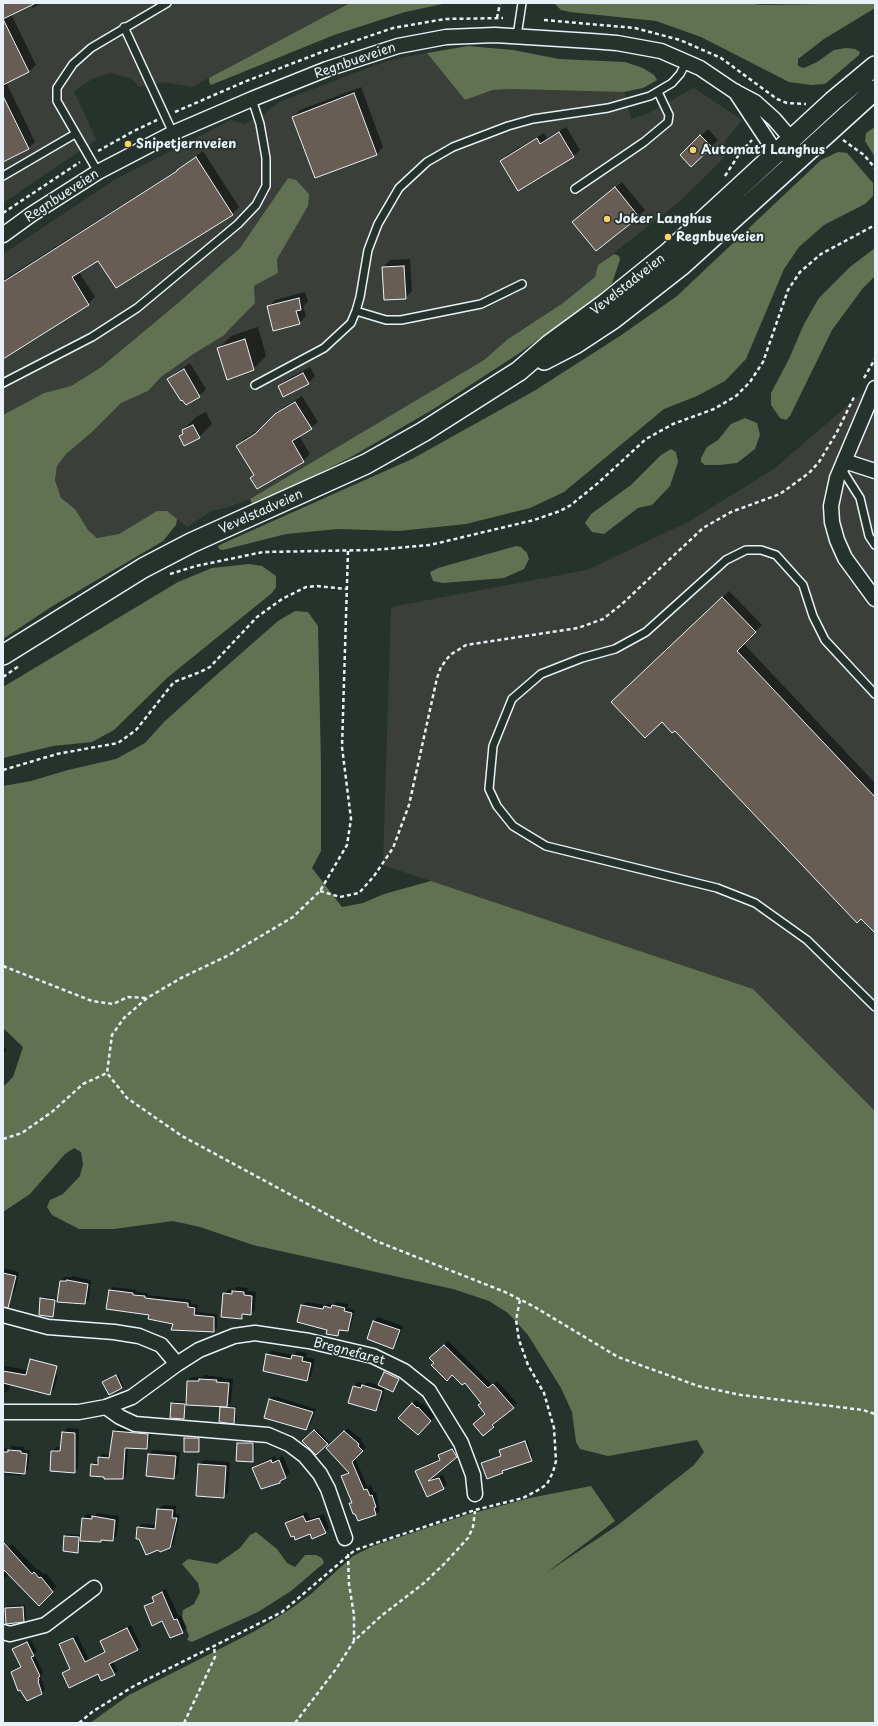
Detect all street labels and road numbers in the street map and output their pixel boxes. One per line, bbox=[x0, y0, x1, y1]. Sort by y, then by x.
street label: Regnbueveien bbox=[312, 40, 398, 82]
street label: Regnbueveien bbox=[22, 166, 102, 226]
street label: Vevelstadveien bbox=[588, 251, 668, 319]
street label: Vevelstadveien bbox=[217, 487, 305, 537]
street label: Bregnefaret bbox=[311, 1335, 387, 1369]

